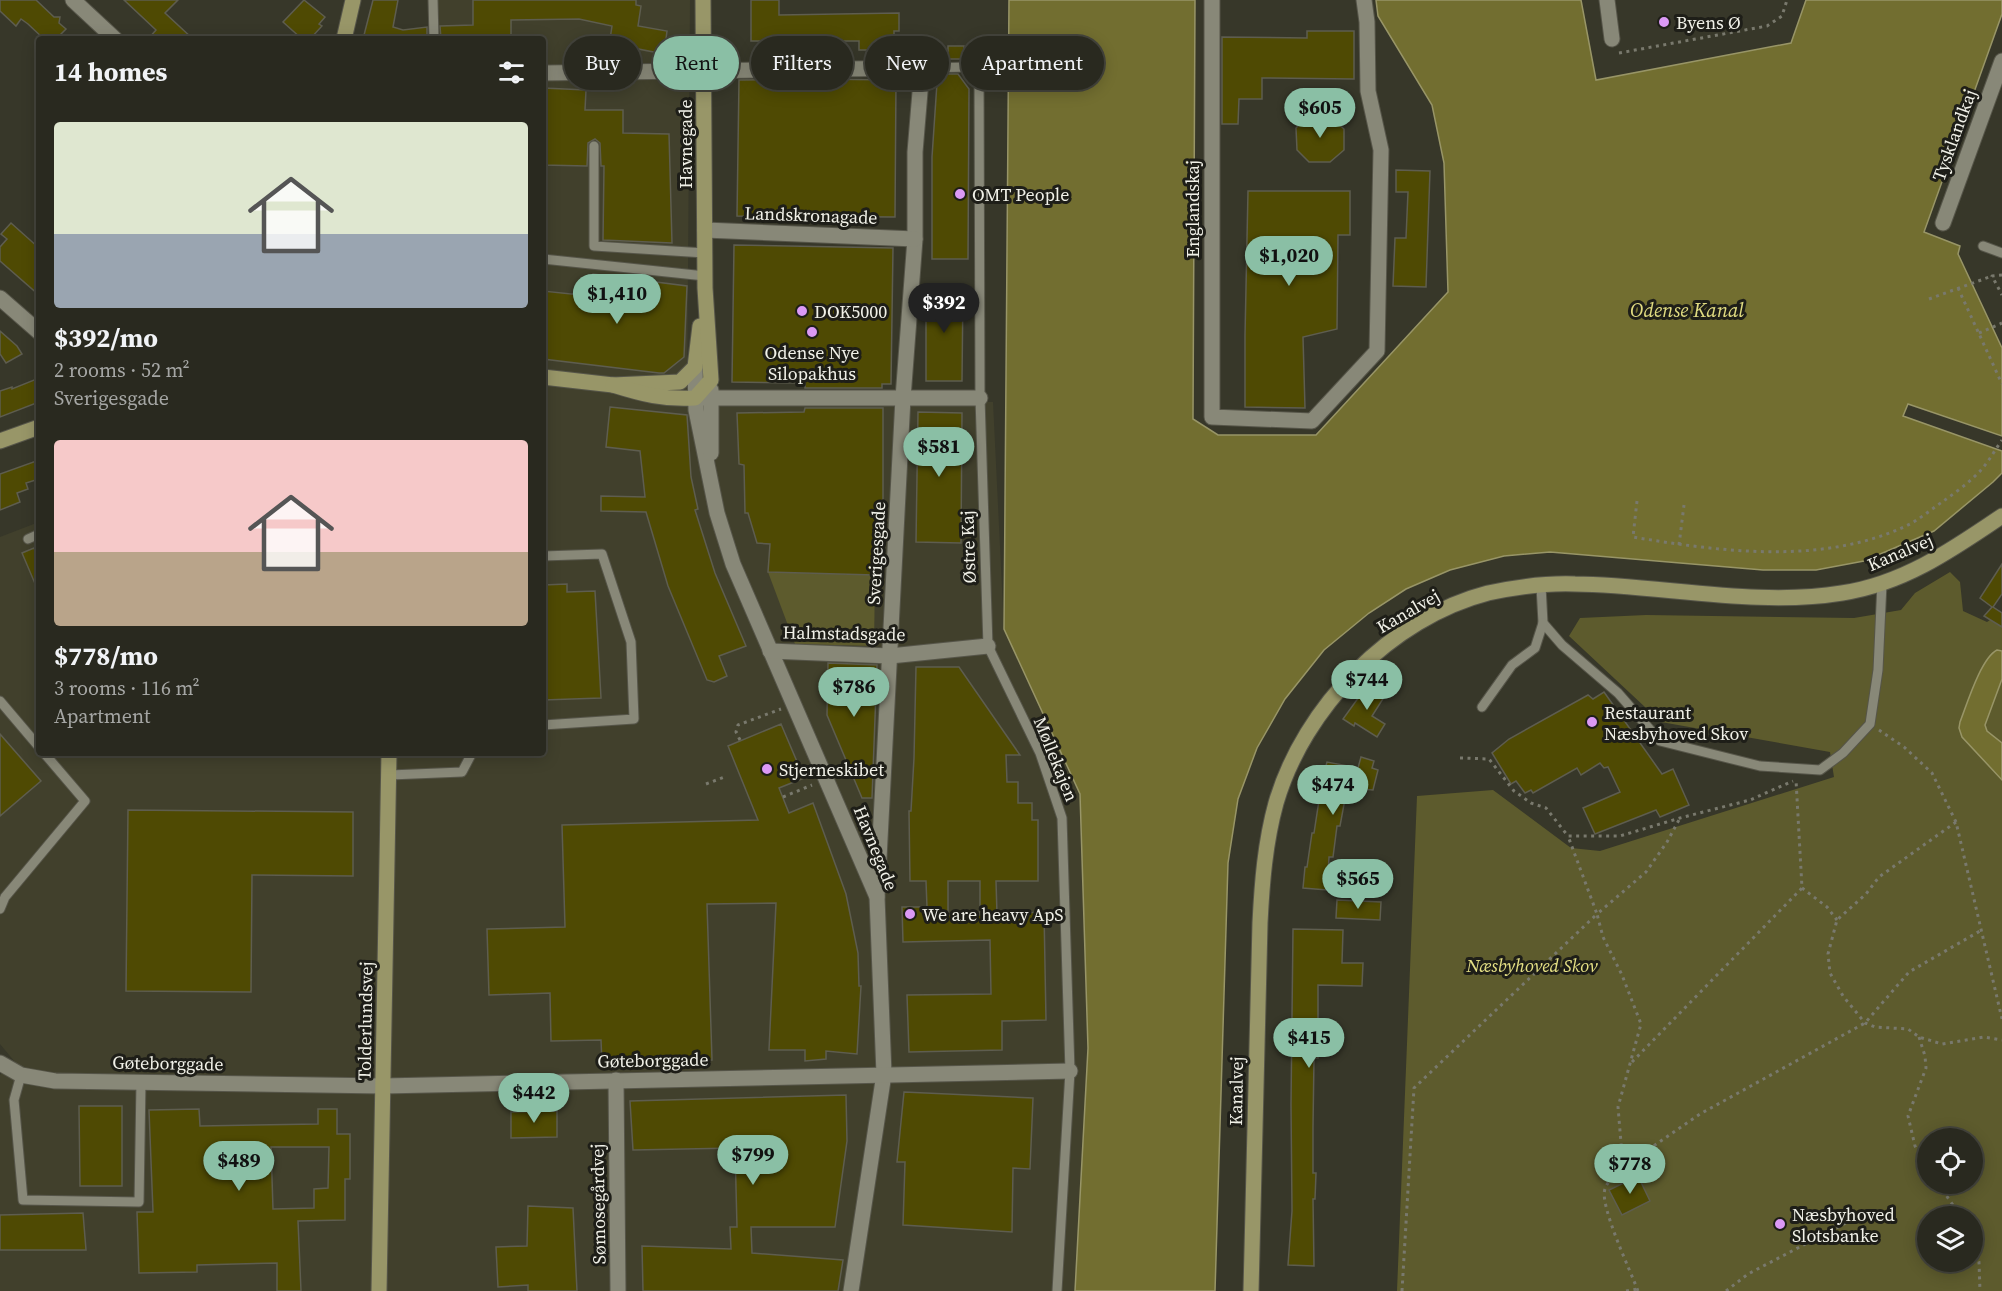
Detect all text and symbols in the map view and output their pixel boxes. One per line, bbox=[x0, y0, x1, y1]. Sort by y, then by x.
place label: Byens Ø bbox=[1676, 10, 1741, 35]
marker: Byens Ø bbox=[1657, 15, 1671, 29]
chip: Buy bbox=[564, 36, 641, 90]
chip: Rent bbox=[653, 36, 739, 90]
chip: Filters bbox=[751, 36, 853, 90]
chip: New bbox=[865, 36, 949, 90]
chip: Apartment bbox=[961, 36, 1104, 90]
text: 14 homes bbox=[54, 54, 167, 90]
icon: filters bbox=[495, 56, 528, 89]
street label: Tysklandkaj bbox=[1926, 86, 1982, 184]
pin: $605 bbox=[1284, 88, 1356, 139]
text: $605 bbox=[1298, 93, 1342, 121]
street label: Havnegade bbox=[673, 99, 698, 189]
street label: Englandskaj bbox=[1180, 160, 1205, 258]
icon: home bbox=[237, 161, 345, 269]
place label: OMT People bbox=[972, 182, 1069, 207]
marker: OMT People bbox=[953, 187, 967, 201]
street label: Landskronagade bbox=[744, 200, 878, 230]
pin: $1,020 bbox=[1240, 236, 1338, 287]
text: $1,020 bbox=[1259, 241, 1319, 269]
pin: $1,410 bbox=[568, 274, 666, 325]
text: $1,410 bbox=[587, 279, 647, 307]
pin: $392 bbox=[908, 283, 980, 334]
text: $392 bbox=[922, 288, 966, 316]
water label: Odense Kanal bbox=[1630, 296, 1744, 324]
place label: DOK5000 bbox=[814, 299, 887, 324]
marker: DOK5000 bbox=[795, 304, 809, 318]
text: $392/mo bbox=[54, 320, 158, 356]
marker: Odense Nye Silopakhus bbox=[805, 325, 819, 339]
place label: Odense Nye Silopakhus bbox=[764, 340, 860, 386]
text: 2 rooms · 52 m² bbox=[54, 356, 190, 384]
text: Sverigesgade bbox=[54, 384, 169, 412]
pin: $581 bbox=[903, 427, 975, 478]
text: $581 bbox=[917, 432, 961, 460]
icon: home bbox=[237, 479, 345, 587]
street label: Sverigesgade bbox=[861, 501, 891, 605]
street label: Østre Kaj bbox=[954, 510, 982, 584]
street label: Kanalvej bbox=[1863, 527, 1937, 577]
street label: Kanalvej bbox=[1372, 583, 1444, 639]
street label: Halmstadsgade bbox=[782, 619, 906, 647]
text: $778/mo bbox=[54, 638, 158, 674]
pin: $744 bbox=[1331, 660, 1403, 711]
text: $744 bbox=[1345, 665, 1389, 693]
pin: $786 bbox=[818, 667, 890, 718]
text: $786 bbox=[832, 672, 876, 700]
text: 3 rooms · 116 m² bbox=[54, 674, 200, 702]
place label: Restaurant Næsbyhoved Skov bbox=[1604, 700, 1748, 746]
text: Apartment bbox=[54, 702, 151, 730]
street label: Møllekajen bbox=[1028, 713, 1084, 805]
marker: Restaurant Næsbyhoved Skov bbox=[1585, 715, 1599, 729]
place label: Stjerneskibet bbox=[779, 757, 884, 782]
marker: Stjerneskibet bbox=[760, 762, 774, 776]
pin: $474 bbox=[1297, 765, 1369, 816]
text: $474 bbox=[1311, 770, 1355, 798]
street label: Havnegade bbox=[848, 802, 904, 894]
pin: $565 bbox=[1322, 859, 1394, 910]
text: $565 bbox=[1336, 864, 1380, 892]
place label: We are heavy ApS bbox=[922, 902, 1064, 927]
marker: We are heavy ApS bbox=[903, 907, 917, 921]
park label: Næsbyhoved Skov bbox=[1465, 953, 1598, 978]
street label: Tolderlundsvej bbox=[351, 961, 379, 1081]
pin: $415 bbox=[1273, 1018, 1345, 1069]
text: $415 bbox=[1287, 1023, 1331, 1051]
street label: Gøteborggade bbox=[597, 1047, 709, 1073]
street label: Gøteborggade bbox=[112, 1050, 224, 1076]
street label: Kanalvej bbox=[1223, 1056, 1249, 1126]
pin: $442 bbox=[498, 1073, 570, 1124]
text: $442 bbox=[512, 1078, 556, 1106]
map controls bbox=[1917, 1128, 1983, 1272]
button: locate bbox=[1917, 1128, 1983, 1194]
pin: $799 bbox=[717, 1135, 789, 1186]
text: $799 bbox=[731, 1140, 775, 1168]
pin: $489 bbox=[203, 1141, 275, 1192]
street label: Sømosegårdvej bbox=[584, 1143, 612, 1265]
pin: $778 bbox=[1594, 1144, 1666, 1195]
text: $489 bbox=[217, 1146, 261, 1174]
text: $778 bbox=[1608, 1149, 1652, 1177]
place label: Næsbyhoved Slotsbanke bbox=[1792, 1202, 1895, 1248]
button: layers bbox=[1917, 1206, 1983, 1272]
marker: Næsbyhoved Slotsbanke bbox=[1773, 1217, 1787, 1231]

